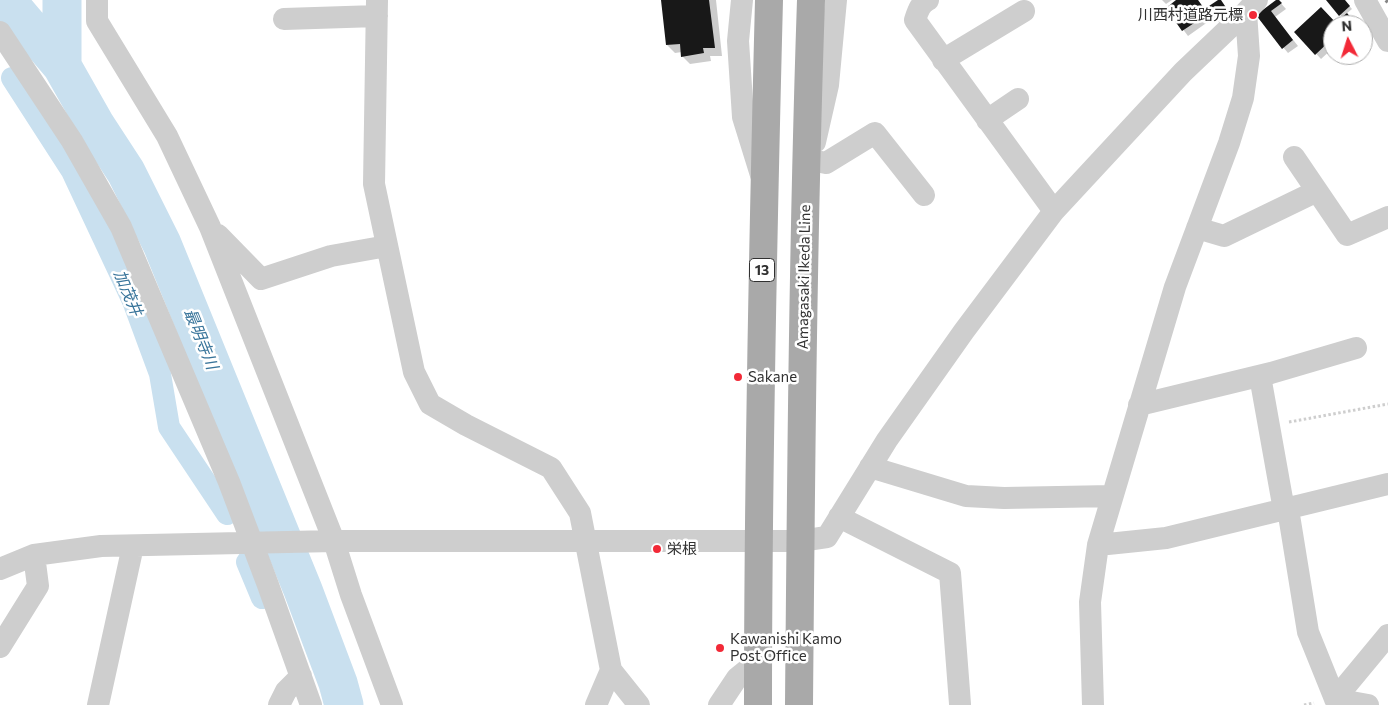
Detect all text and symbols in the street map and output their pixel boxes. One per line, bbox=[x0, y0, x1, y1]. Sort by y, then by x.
place label: 川西村道路元標 bbox=[1138, 6, 1243, 24]
marker: 川西村道路元標 bbox=[1247, 9, 1259, 21]
north arrow bbox=[1323, 15, 1373, 65]
text: N bbox=[1341, 17, 1353, 34]
street label: Amagasaki Ikeda Line bbox=[794, 204, 814, 350]
road number: 13 bbox=[750, 258, 774, 282]
water label: 加茂井 bbox=[110, 267, 146, 319]
water label: 最明寺川 bbox=[180, 306, 222, 372]
place label: Sakane bbox=[748, 368, 797, 386]
marker: Sakane bbox=[732, 371, 744, 383]
place label: 栄根 bbox=[667, 540, 697, 558]
marker: 栄根 bbox=[651, 543, 663, 555]
place label: Kawanishi Kamo Post Office bbox=[730, 630, 842, 665]
marker: Kawanishi Kamo Post Office bbox=[714, 642, 726, 654]

